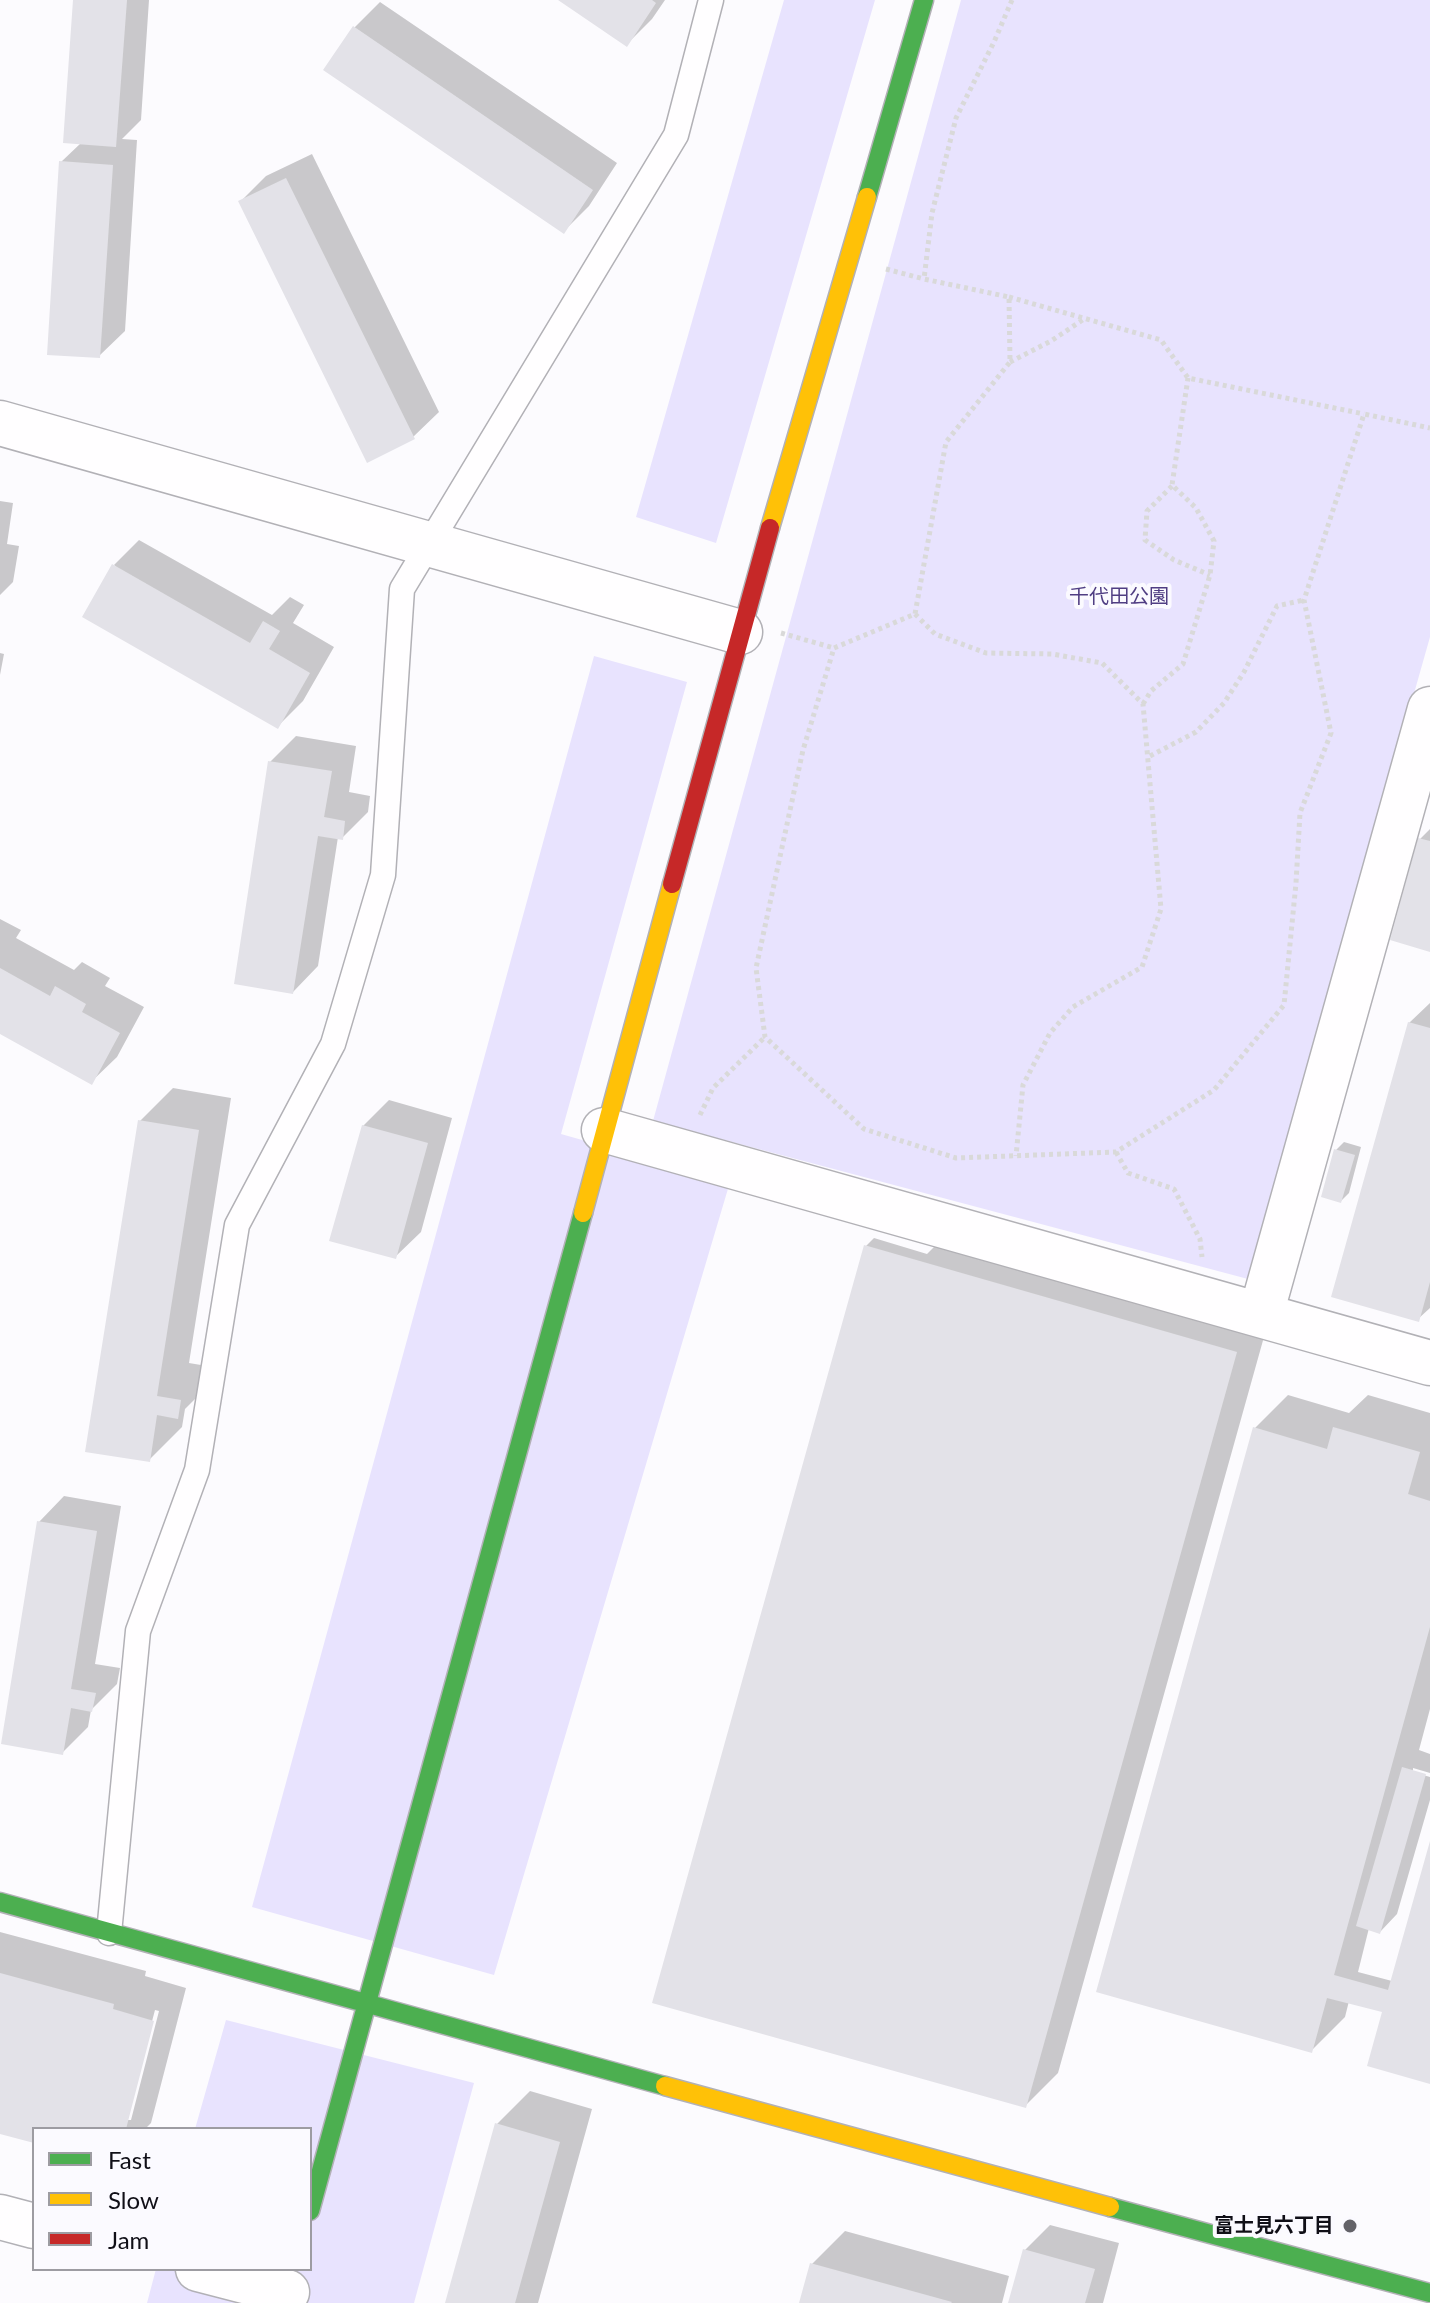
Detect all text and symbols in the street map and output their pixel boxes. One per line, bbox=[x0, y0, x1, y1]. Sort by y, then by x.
park label: 千代田公園 bbox=[1069, 585, 1169, 609]
legend bbox=[32, 2127, 312, 2271]
text: Fast bbox=[108, 2145, 151, 2174]
text: Slow bbox=[108, 2185, 159, 2214]
place label: 富士見六丁目 bbox=[1214, 2214, 1334, 2238]
marker: 富士見六丁目 bbox=[1341, 2217, 1359, 2235]
text: Jam bbox=[108, 2225, 149, 2254]

